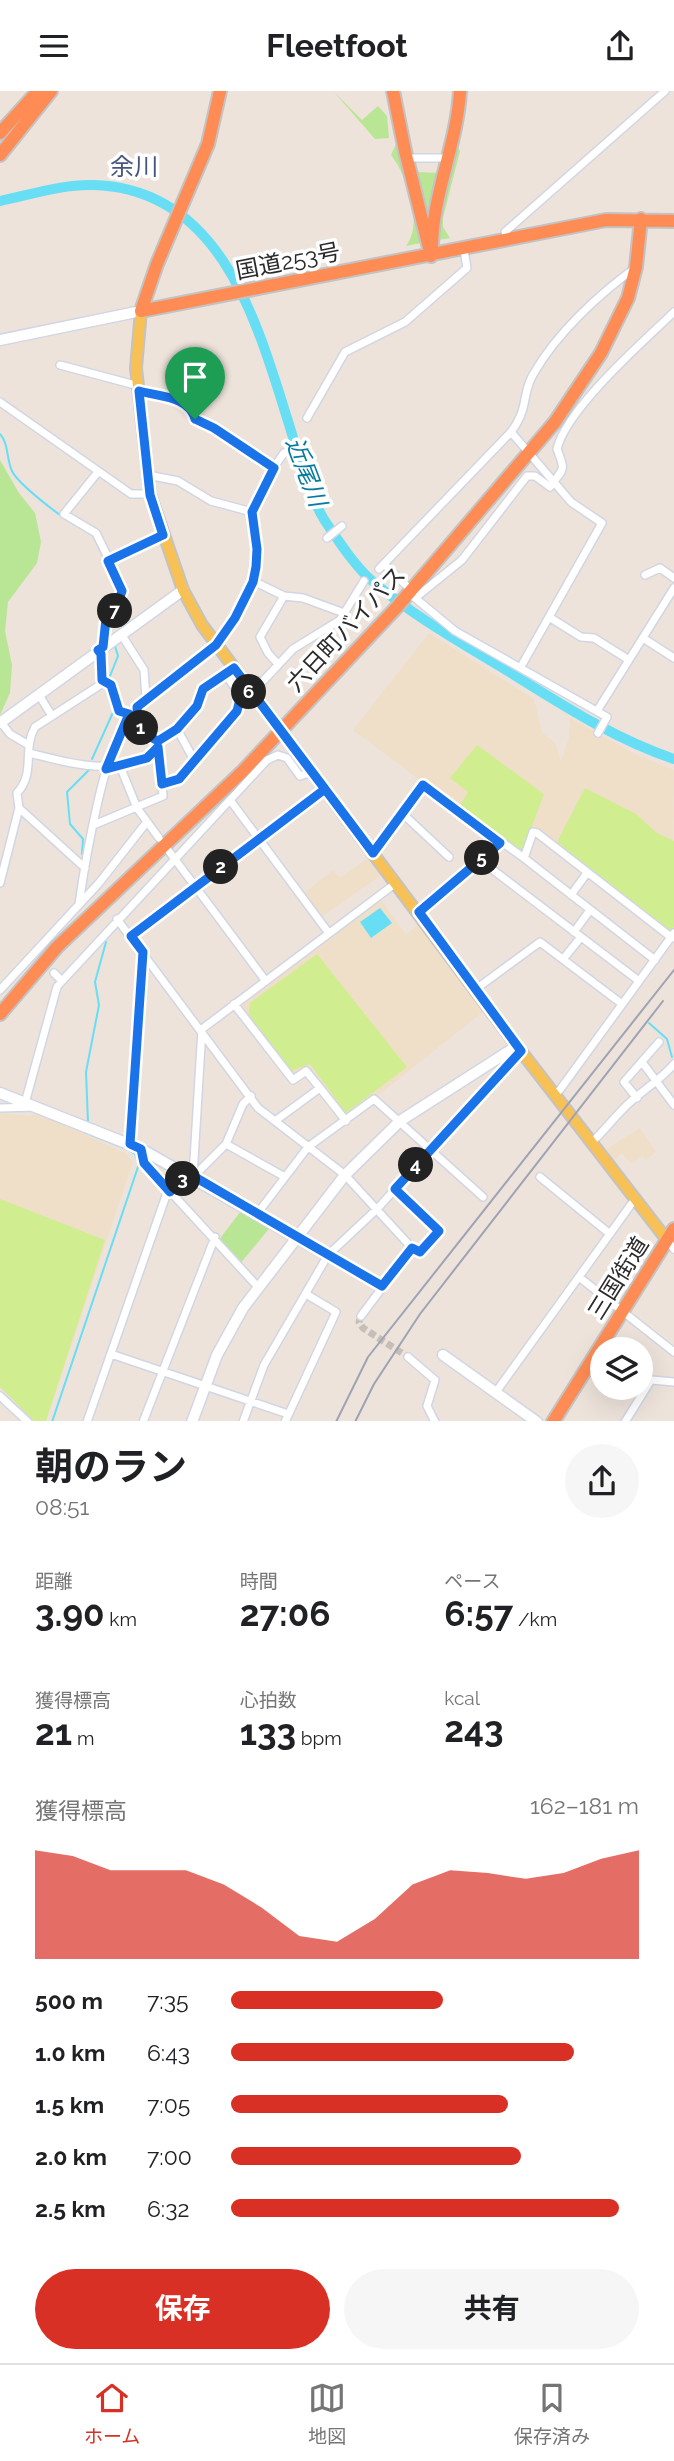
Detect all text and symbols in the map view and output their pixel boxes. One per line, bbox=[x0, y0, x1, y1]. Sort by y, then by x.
icon: menu bbox=[35, 27, 73, 65]
text: Fleetfoot bbox=[266, 27, 408, 64]
icon: share bbox=[601, 27, 639, 65]
district label: 余川 bbox=[110, 152, 158, 181]
street label: 国道253号 bbox=[233, 237, 342, 284]
pin bbox=[165, 347, 225, 419]
icon: arrive bbox=[176, 358, 214, 396]
water label: 近尾川 bbox=[280, 433, 334, 513]
street label: 六日町バイパス bbox=[281, 561, 410, 697]
pin: 7 bbox=[97, 594, 132, 629]
text: 7 bbox=[109, 599, 120, 621]
pin: 6 bbox=[232, 675, 266, 709]
text: 6 bbox=[243, 680, 254, 702]
pin: 1 bbox=[124, 711, 158, 745]
text: 1 bbox=[136, 716, 145, 738]
pin: 5 bbox=[464, 841, 500, 875]
text: 5 bbox=[476, 846, 487, 868]
pin: 2 bbox=[204, 849, 238, 885]
text: 2 bbox=[215, 855, 226, 877]
pin: 4 bbox=[398, 1147, 434, 1183]
text: 4 bbox=[410, 1153, 421, 1175]
pin: 3 bbox=[166, 1161, 200, 1197]
text: 3 bbox=[177, 1167, 188, 1189]
street label: 三国街道 bbox=[582, 1232, 653, 1324]
map controls bbox=[590, 1337, 653, 1400]
button: layers bbox=[590, 1337, 653, 1400]
text: 朝のラン bbox=[35, 1444, 187, 1489]
button: share bbox=[565, 1444, 639, 1518]
text: 08:51 bbox=[35, 1493, 89, 1520]
text: 距離 bbox=[35, 1570, 73, 1592]
text: 時間 bbox=[240, 1570, 278, 1592]
text: ペース bbox=[444, 1570, 500, 1592]
text: 3.90 bbox=[35, 1593, 105, 1634]
text: 27:06 bbox=[240, 1593, 330, 1634]
text: 6:57 bbox=[444, 1593, 513, 1634]
text: km bbox=[105, 1608, 137, 1630]
text: /km bbox=[513, 1608, 557, 1630]
text: kcal bbox=[444, 1687, 480, 1709]
text: 獲得標高 bbox=[35, 1689, 111, 1711]
text: 心拍数 bbox=[240, 1689, 297, 1711]
text: 243 bbox=[444, 1709, 504, 1750]
text: 21 bbox=[35, 1712, 72, 1753]
text: 133 bbox=[240, 1712, 296, 1753]
text: m bbox=[72, 1727, 94, 1749]
text: bpm bbox=[296, 1727, 342, 1749]
text: 162–181 m bbox=[530, 1792, 639, 1819]
text: 獲得標高 bbox=[35, 1797, 127, 1824]
text: 500 m bbox=[35, 1987, 103, 2014]
text: 7:35 bbox=[147, 1987, 188, 2014]
text: 1.0 km bbox=[35, 2039, 105, 2066]
text: 6:43 bbox=[147, 2039, 190, 2066]
text: 1.5 km bbox=[35, 2091, 104, 2118]
text: 7:05 bbox=[147, 2091, 190, 2118]
text: 2.0 km bbox=[35, 2143, 107, 2170]
text: 7:00 bbox=[147, 2143, 192, 2170]
text: 2.5 km bbox=[35, 2195, 106, 2222]
text: 6:32 bbox=[147, 2195, 189, 2222]
button: 保存 bbox=[35, 2269, 330, 2349]
button: 共有 bbox=[344, 2269, 639, 2349]
tab: ホーム bbox=[84, 2379, 140, 2448]
tab: 地図 bbox=[308, 2379, 346, 2448]
tab: 保存済み bbox=[514, 2379, 590, 2448]

